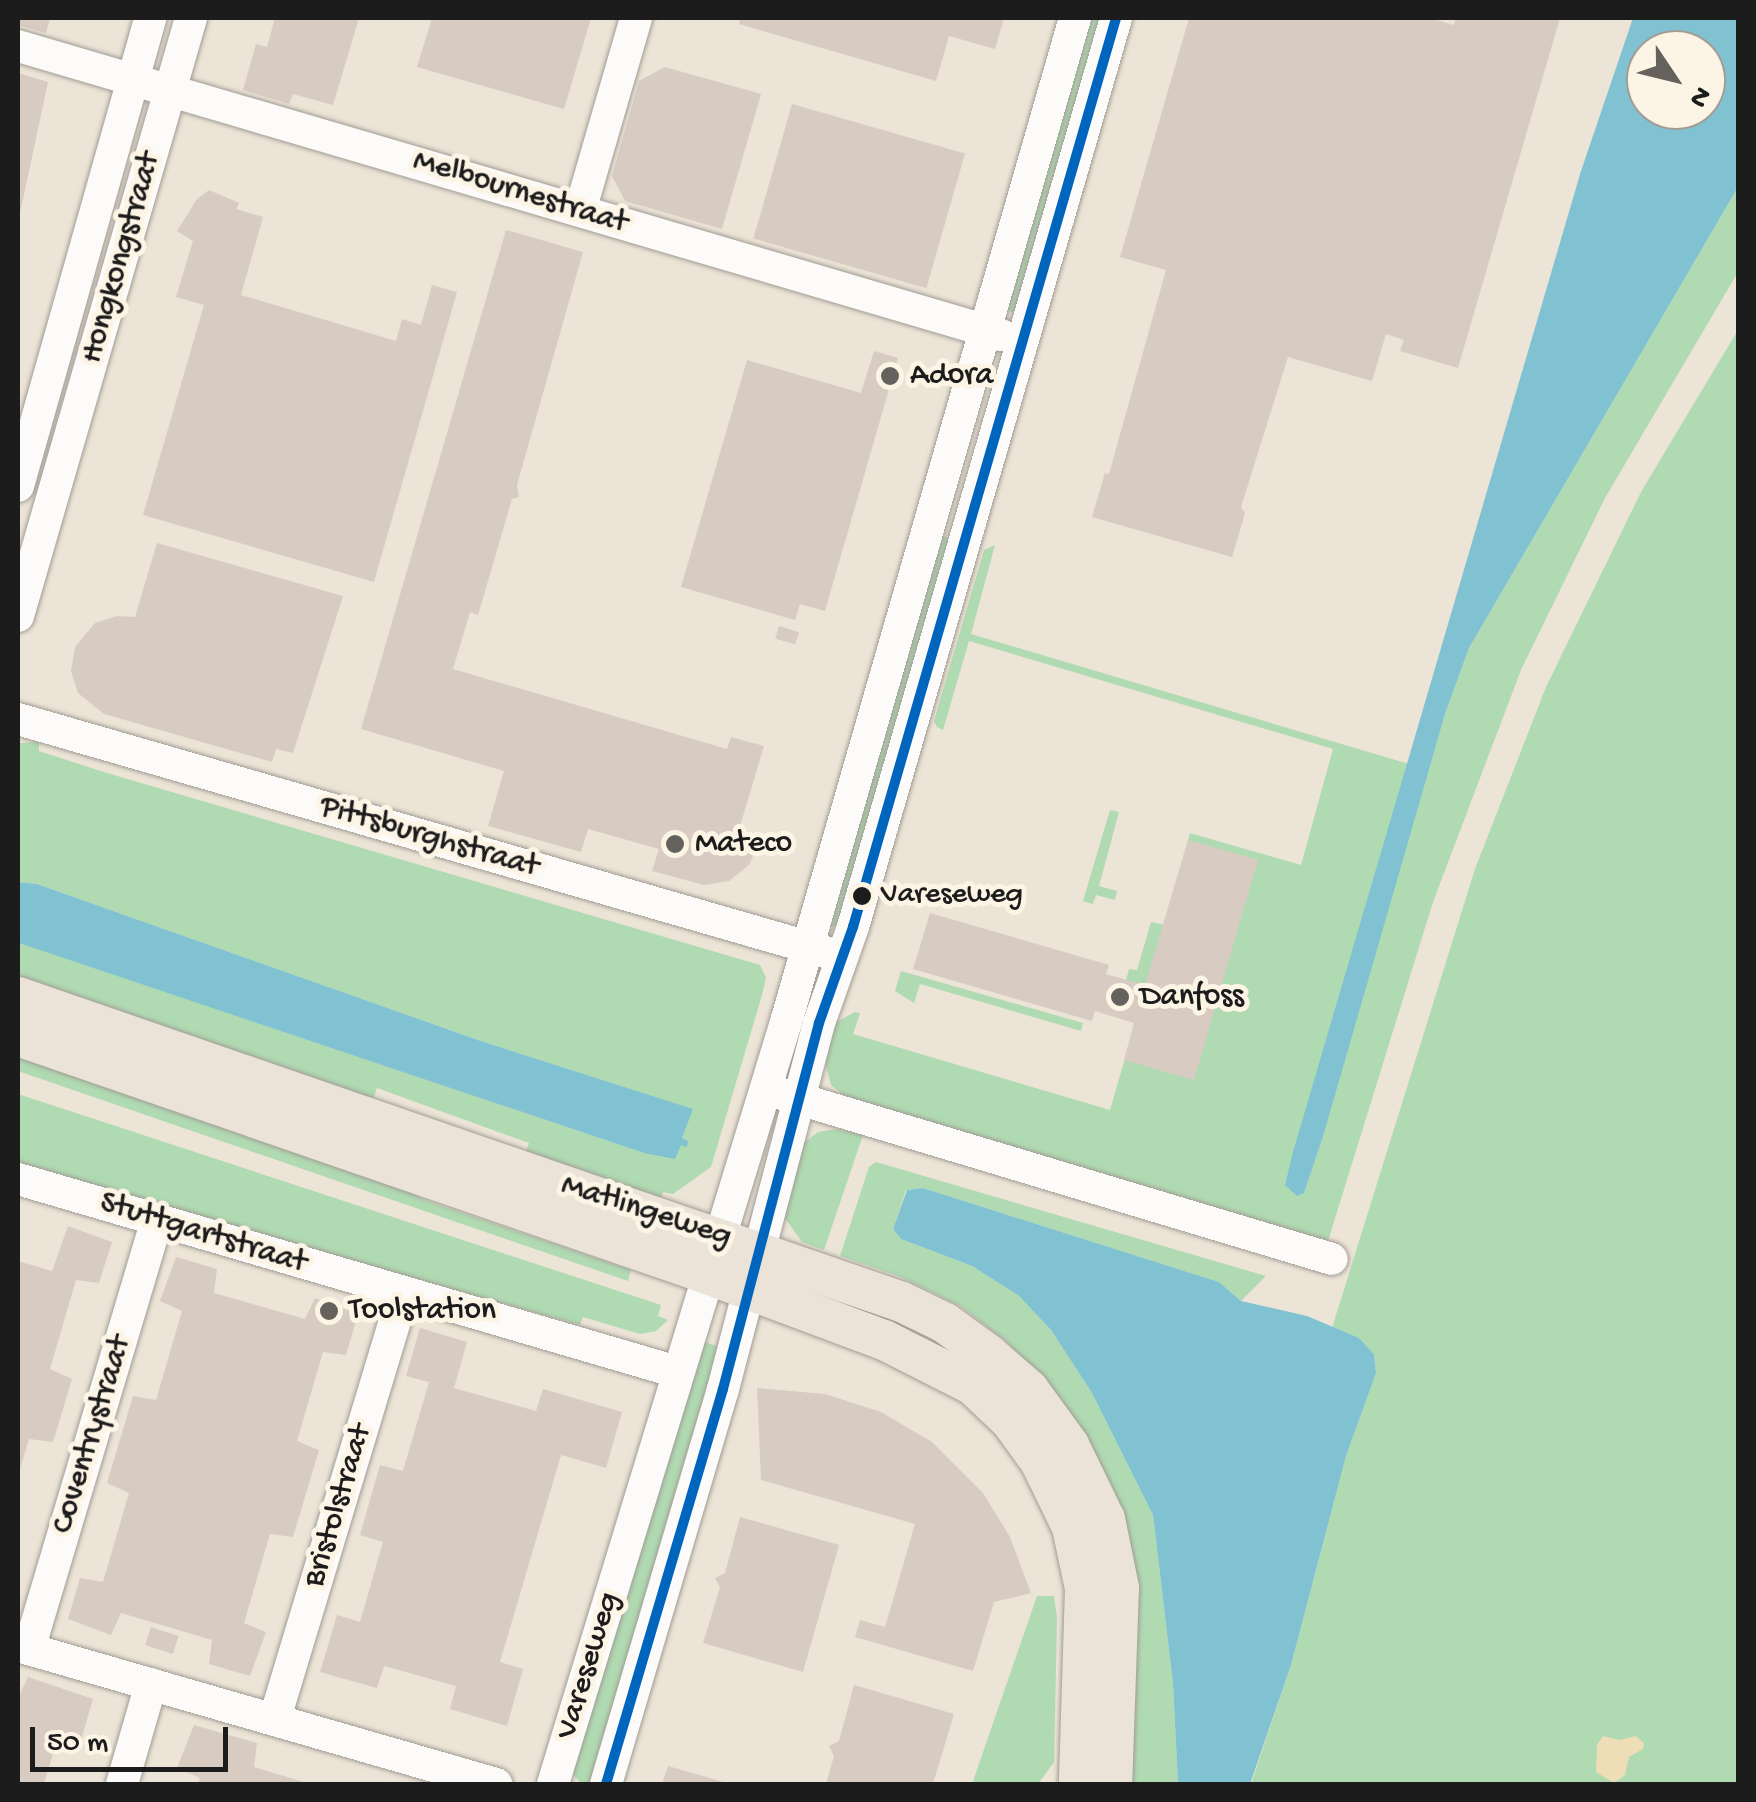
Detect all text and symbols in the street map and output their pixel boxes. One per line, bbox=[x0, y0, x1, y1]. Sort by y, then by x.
north arrow bbox=[1626, 30, 1726, 130]
text: N bbox=[1681, 79, 1718, 113]
street label: Melbournestraat bbox=[408, 142, 632, 244]
street label: Hongkongstraat bbox=[74, 148, 170, 368]
place label: Adora bbox=[910, 357, 993, 395]
marker: Adora bbox=[879, 365, 901, 387]
street label: Pittsburghstraat bbox=[315, 788, 543, 888]
place label: Mateco bbox=[695, 825, 792, 863]
marker: Mateco bbox=[664, 833, 686, 855]
place label: Vareseweg bbox=[881, 878, 1023, 914]
marker: Vareseweg bbox=[852, 886, 872, 906]
place label: Danfoss bbox=[1140, 978, 1244, 1016]
marker: Danfoss bbox=[1109, 986, 1131, 1008]
street label: Matlingeweg bbox=[556, 1166, 736, 1258]
street label: Stuttgartstraat bbox=[95, 1184, 311, 1284]
place label: Toolstation bbox=[349, 1292, 496, 1330]
marker: Toolstation bbox=[318, 1300, 340, 1322]
street label: Coventrystraat bbox=[45, 1332, 141, 1538]
street label: Bristolstraat bbox=[296, 1420, 382, 1592]
street label: Vareseweg bbox=[549, 1588, 629, 1744]
scale bar bbox=[35, 1707, 232, 1769]
text: 50 m bbox=[47, 1727, 108, 1762]

